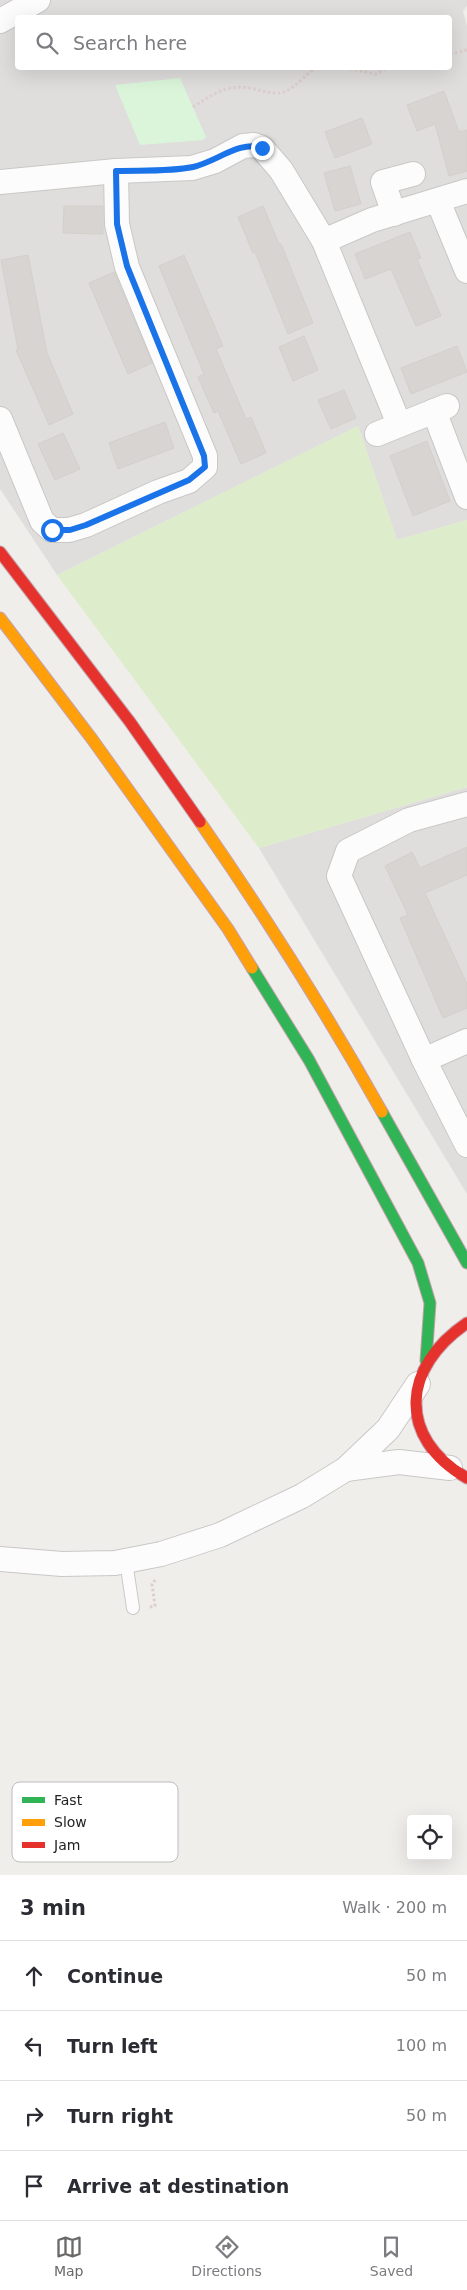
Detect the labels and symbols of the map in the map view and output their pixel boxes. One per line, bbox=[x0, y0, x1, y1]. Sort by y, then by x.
route end bbox=[251, 137, 274, 160]
route start bbox=[41, 519, 64, 542]
legend bbox=[12, 1782, 178, 1862]
text: Fast bbox=[54, 1792, 83, 1808]
text: Slow bbox=[54, 1814, 87, 1830]
text: Jam bbox=[53, 1837, 80, 1853]

